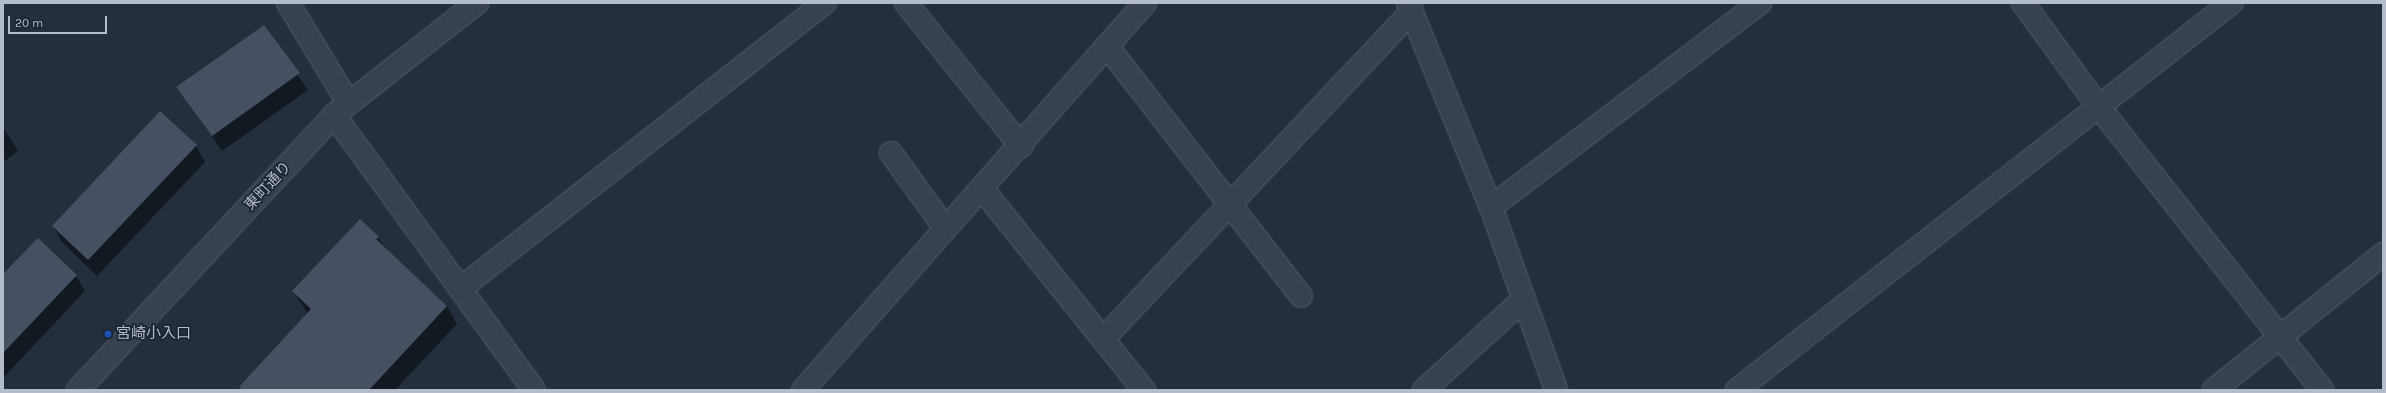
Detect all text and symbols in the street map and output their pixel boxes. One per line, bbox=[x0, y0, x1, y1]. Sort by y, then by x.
scale bar bbox=[10, 8, 109, 34]
text: 20 m bbox=[15, 16, 43, 30]
street label: 東町通り bbox=[241, 158, 295, 214]
place label: 宮崎小入口 bbox=[116, 325, 191, 343]
marker: 宮崎小入口 bbox=[103, 329, 113, 339]

